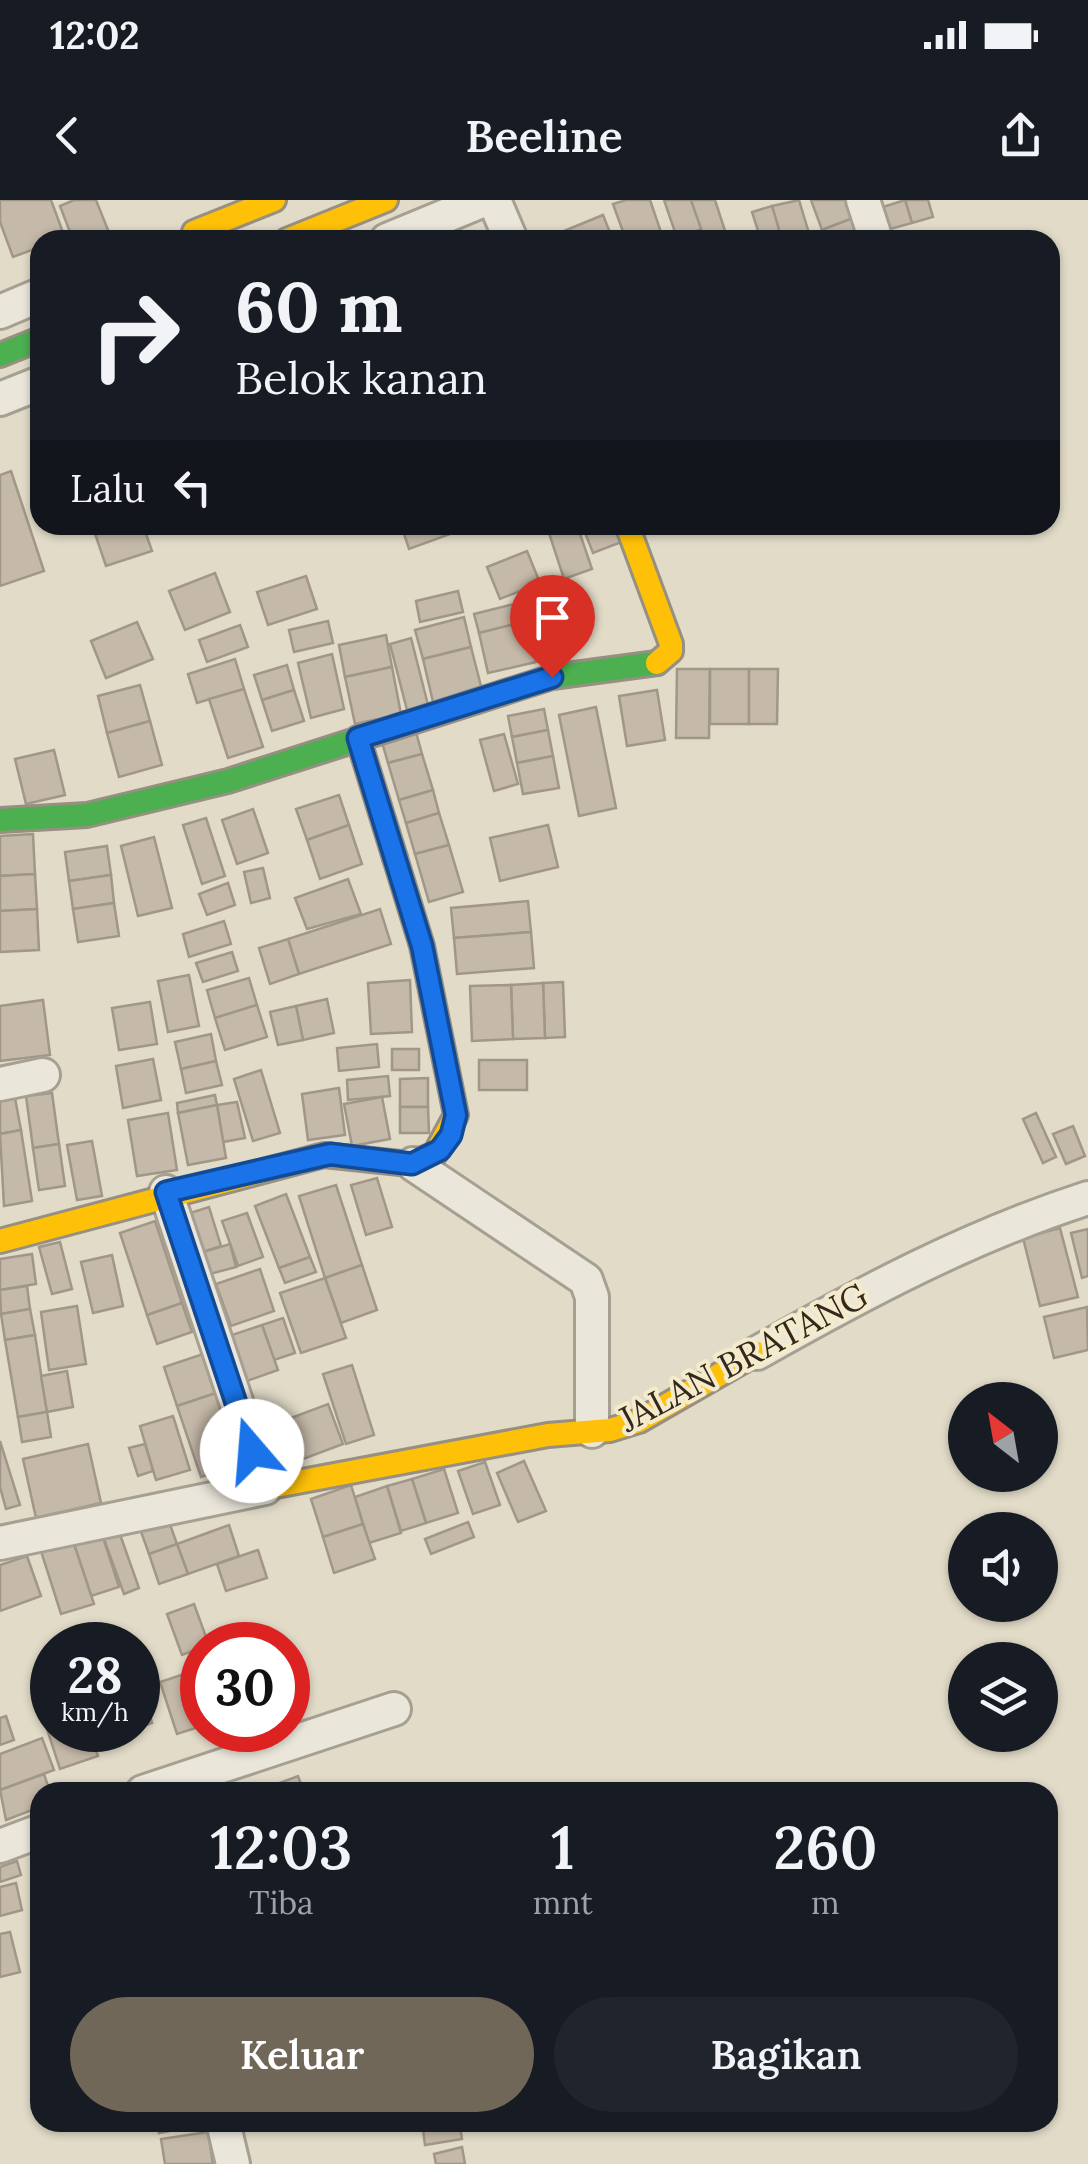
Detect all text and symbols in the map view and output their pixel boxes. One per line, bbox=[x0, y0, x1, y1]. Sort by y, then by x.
text: 12:02 bbox=[50, 11, 140, 59]
text: Beeline bbox=[465, 107, 623, 164]
icon: back bbox=[40, 108, 95, 163]
icon: share bbox=[993, 108, 1048, 163]
text: 60 m bbox=[235, 262, 403, 351]
icon: right bbox=[70, 270, 200, 400]
text: Belok kanan bbox=[235, 349, 487, 406]
icon: left bbox=[165, 460, 220, 515]
text: Lalu bbox=[70, 464, 145, 512]
pin bbox=[510, 575, 595, 678]
icon: arrive bbox=[525, 590, 580, 645]
street label: JALAN BRATANG bbox=[610, 1272, 875, 1442]
north arrow bbox=[948, 1382, 1058, 1492]
map controls bbox=[948, 1382, 1058, 1752]
position arrow bbox=[200, 1399, 304, 1503]
button: sound bbox=[948, 1512, 1058, 1622]
speed limit sign: 30 bbox=[180, 1622, 310, 1752]
button: layers bbox=[948, 1642, 1058, 1752]
text: 28 bbox=[67, 1643, 123, 1707]
text: km/h bbox=[61, 1696, 129, 1728]
text: 12:03 bbox=[210, 1809, 352, 1885]
text: 1 bbox=[551, 1809, 574, 1885]
text: 260 bbox=[773, 1809, 878, 1885]
text: Tiba bbox=[249, 1882, 314, 1923]
text: mnt bbox=[533, 1882, 593, 1923]
text: m bbox=[811, 1882, 840, 1923]
button: Keluar bbox=[70, 1997, 534, 2112]
button: Bagikan bbox=[554, 1997, 1018, 2112]

